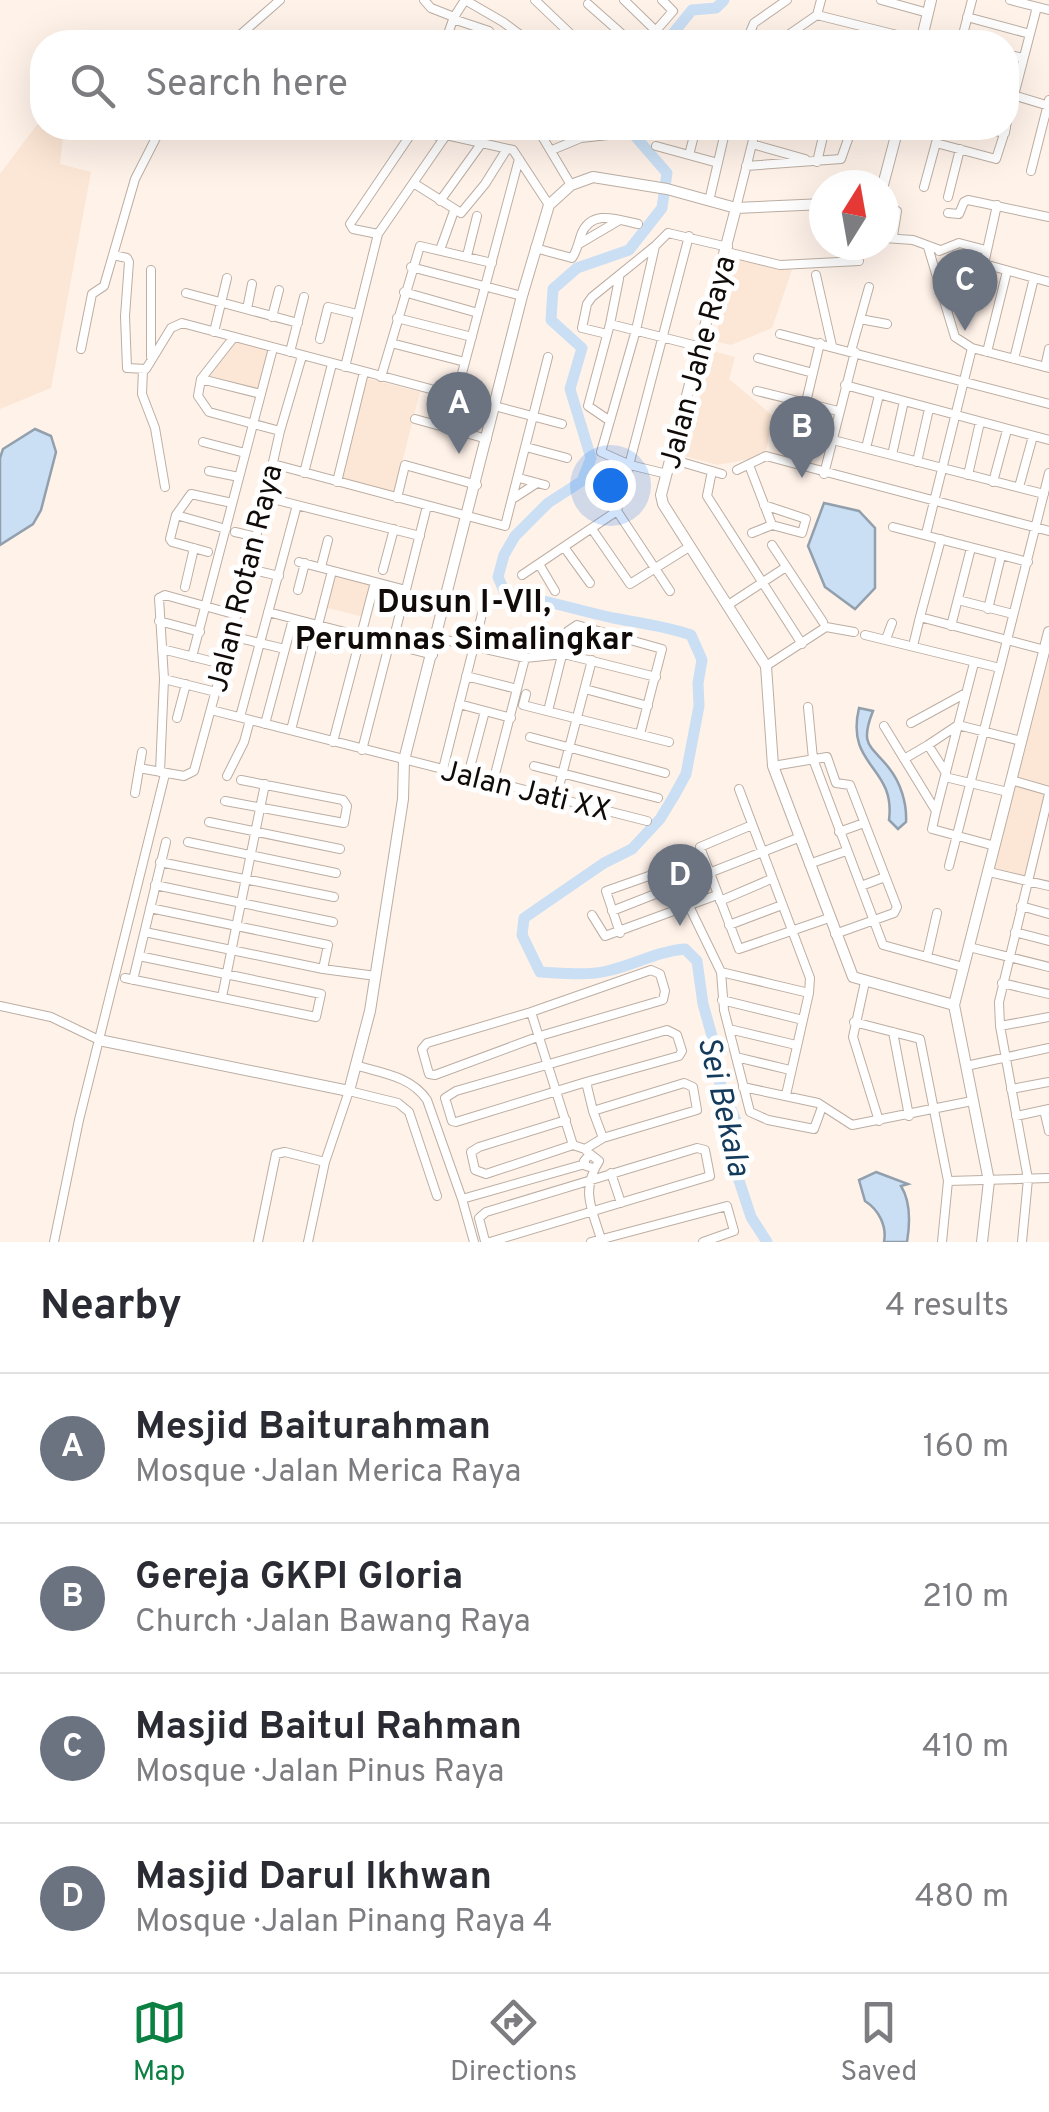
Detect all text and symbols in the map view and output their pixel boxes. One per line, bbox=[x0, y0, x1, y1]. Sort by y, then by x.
search box bbox=[30, 30, 1019, 140]
icon: search bbox=[65, 58, 120, 113]
text: Search here bbox=[145, 61, 348, 110]
north arrow bbox=[809, 170, 899, 260]
pin: C bbox=[932, 248, 998, 331]
street label: Jalan Jahe Raya bbox=[653, 252, 746, 473]
pin: A bbox=[426, 372, 492, 454]
pin: B bbox=[770, 396, 834, 478]
your location bbox=[585, 460, 636, 511]
street label: Jalan Rotan Raya bbox=[200, 461, 293, 696]
district label: Dusun I-VII, Perumnas Simalingkar bbox=[295, 584, 633, 661]
street label: Jalan Jati XX bbox=[437, 753, 614, 831]
pin: D bbox=[648, 844, 712, 926]
water label: Sei Bekala bbox=[687, 1033, 758, 1181]
text: Nearby bbox=[40, 1281, 182, 1334]
text: 4 results bbox=[885, 1287, 1009, 1327]
text: Mesjid Baiturahman bbox=[135, 1404, 491, 1453]
text: A bbox=[61, 1428, 84, 1468]
text: 160 m bbox=[923, 1428, 1009, 1468]
text: Mosque · Jalan Merica Raya bbox=[135, 1453, 521, 1493]
text: Gereja GKPI Gloria bbox=[135, 1554, 463, 1603]
text: B bbox=[61, 1578, 84, 1618]
text: 210 m bbox=[922, 1578, 1009, 1618]
text: Church · Jalan Bawang Raya bbox=[135, 1603, 531, 1643]
text: Masjid Baitul Rahman bbox=[135, 1704, 522, 1753]
text: C bbox=[62, 1728, 83, 1768]
text: 410 m bbox=[922, 1728, 1009, 1768]
text: Mosque · Jalan Pinus Raya bbox=[135, 1753, 504, 1793]
text: Masjid Darul Ikhwan bbox=[135, 1854, 492, 1903]
text: D bbox=[61, 1878, 84, 1918]
text: 480 m bbox=[915, 1878, 1009, 1918]
text: Mosque · Jalan Pinang Raya 4 bbox=[135, 1903, 553, 1943]
tab: Map bbox=[132, 1995, 187, 2091]
tab: Directions bbox=[450, 1995, 577, 2091]
tab: Saved bbox=[840, 1995, 917, 2091]

